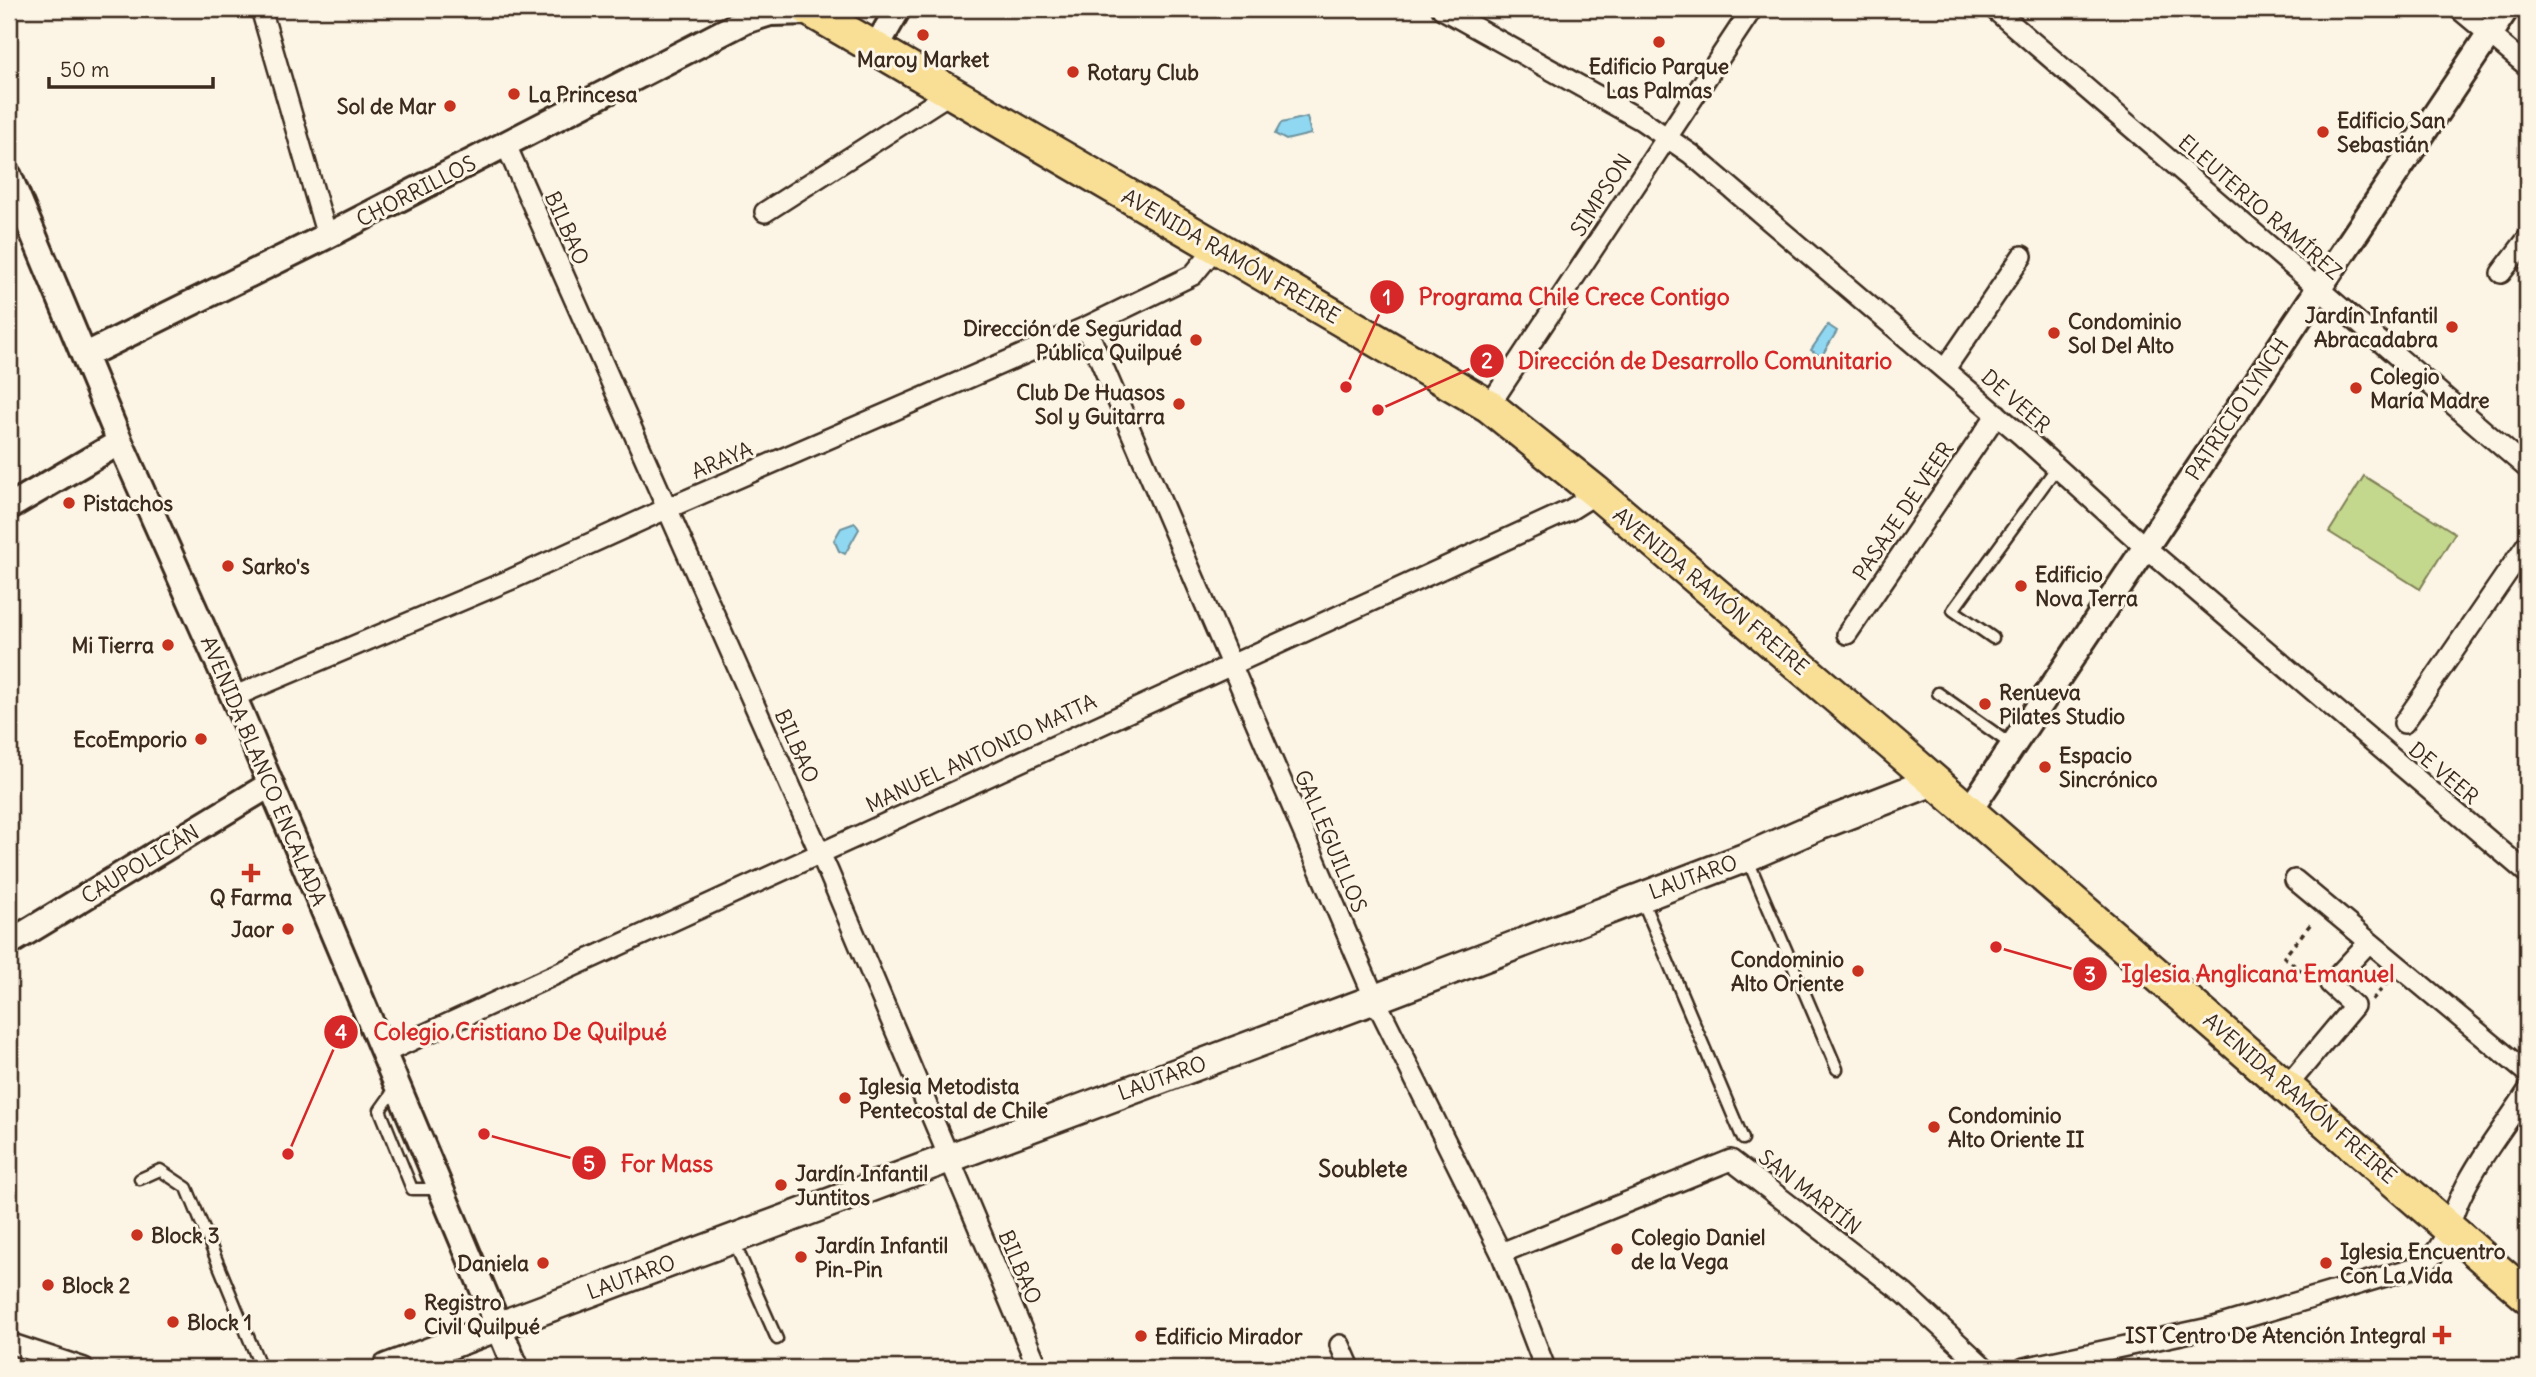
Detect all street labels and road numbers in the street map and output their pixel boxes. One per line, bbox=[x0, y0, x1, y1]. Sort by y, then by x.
street label: ELEUTERIO RAMÍREZ bbox=[2173, 129, 2347, 285]
street label: CHORRILLOS bbox=[352, 149, 480, 233]
street label: SIMPSON bbox=[1564, 149, 1638, 241]
street label: AVENIDA RAMÓN FREIRE bbox=[1117, 182, 1345, 330]
street label: BILBAO bbox=[539, 187, 595, 269]
street label: PATRICIO LYNCH bbox=[2179, 333, 2295, 485]
street label: DE VEER bbox=[1976, 363, 2056, 439]
street label: ARAYA bbox=[687, 435, 757, 485]
street label: PASAJE DE VEER bbox=[1847, 436, 1959, 586]
street label: AVENIDA RAMÓN FREIRE bbox=[1608, 501, 1814, 681]
street label: AVENIDA BLANCO ENCALADA bbox=[195, 632, 333, 910]
street label: MANUEL ANTONIO MATTA bbox=[861, 688, 1101, 818]
street label: BILBAO bbox=[769, 705, 825, 787]
street label: DE VEER bbox=[2403, 736, 2485, 810]
street label: GALLEGUILLOS bbox=[1289, 766, 1373, 916]
street label: CAUPOLICÁN bbox=[76, 818, 204, 910]
street label: LAUTARO bbox=[1645, 849, 1741, 905]
street label: AVENIDA RAMÓN FREIRE bbox=[2198, 1007, 2402, 1189]
street label: LAUTARO bbox=[1114, 1050, 1210, 1106]
street label: SAN MARTÍN bbox=[1753, 1144, 1867, 1240]
street label: BILBAO bbox=[992, 1226, 1048, 1308]
street label: LAUTARO bbox=[583, 1249, 679, 1305]

